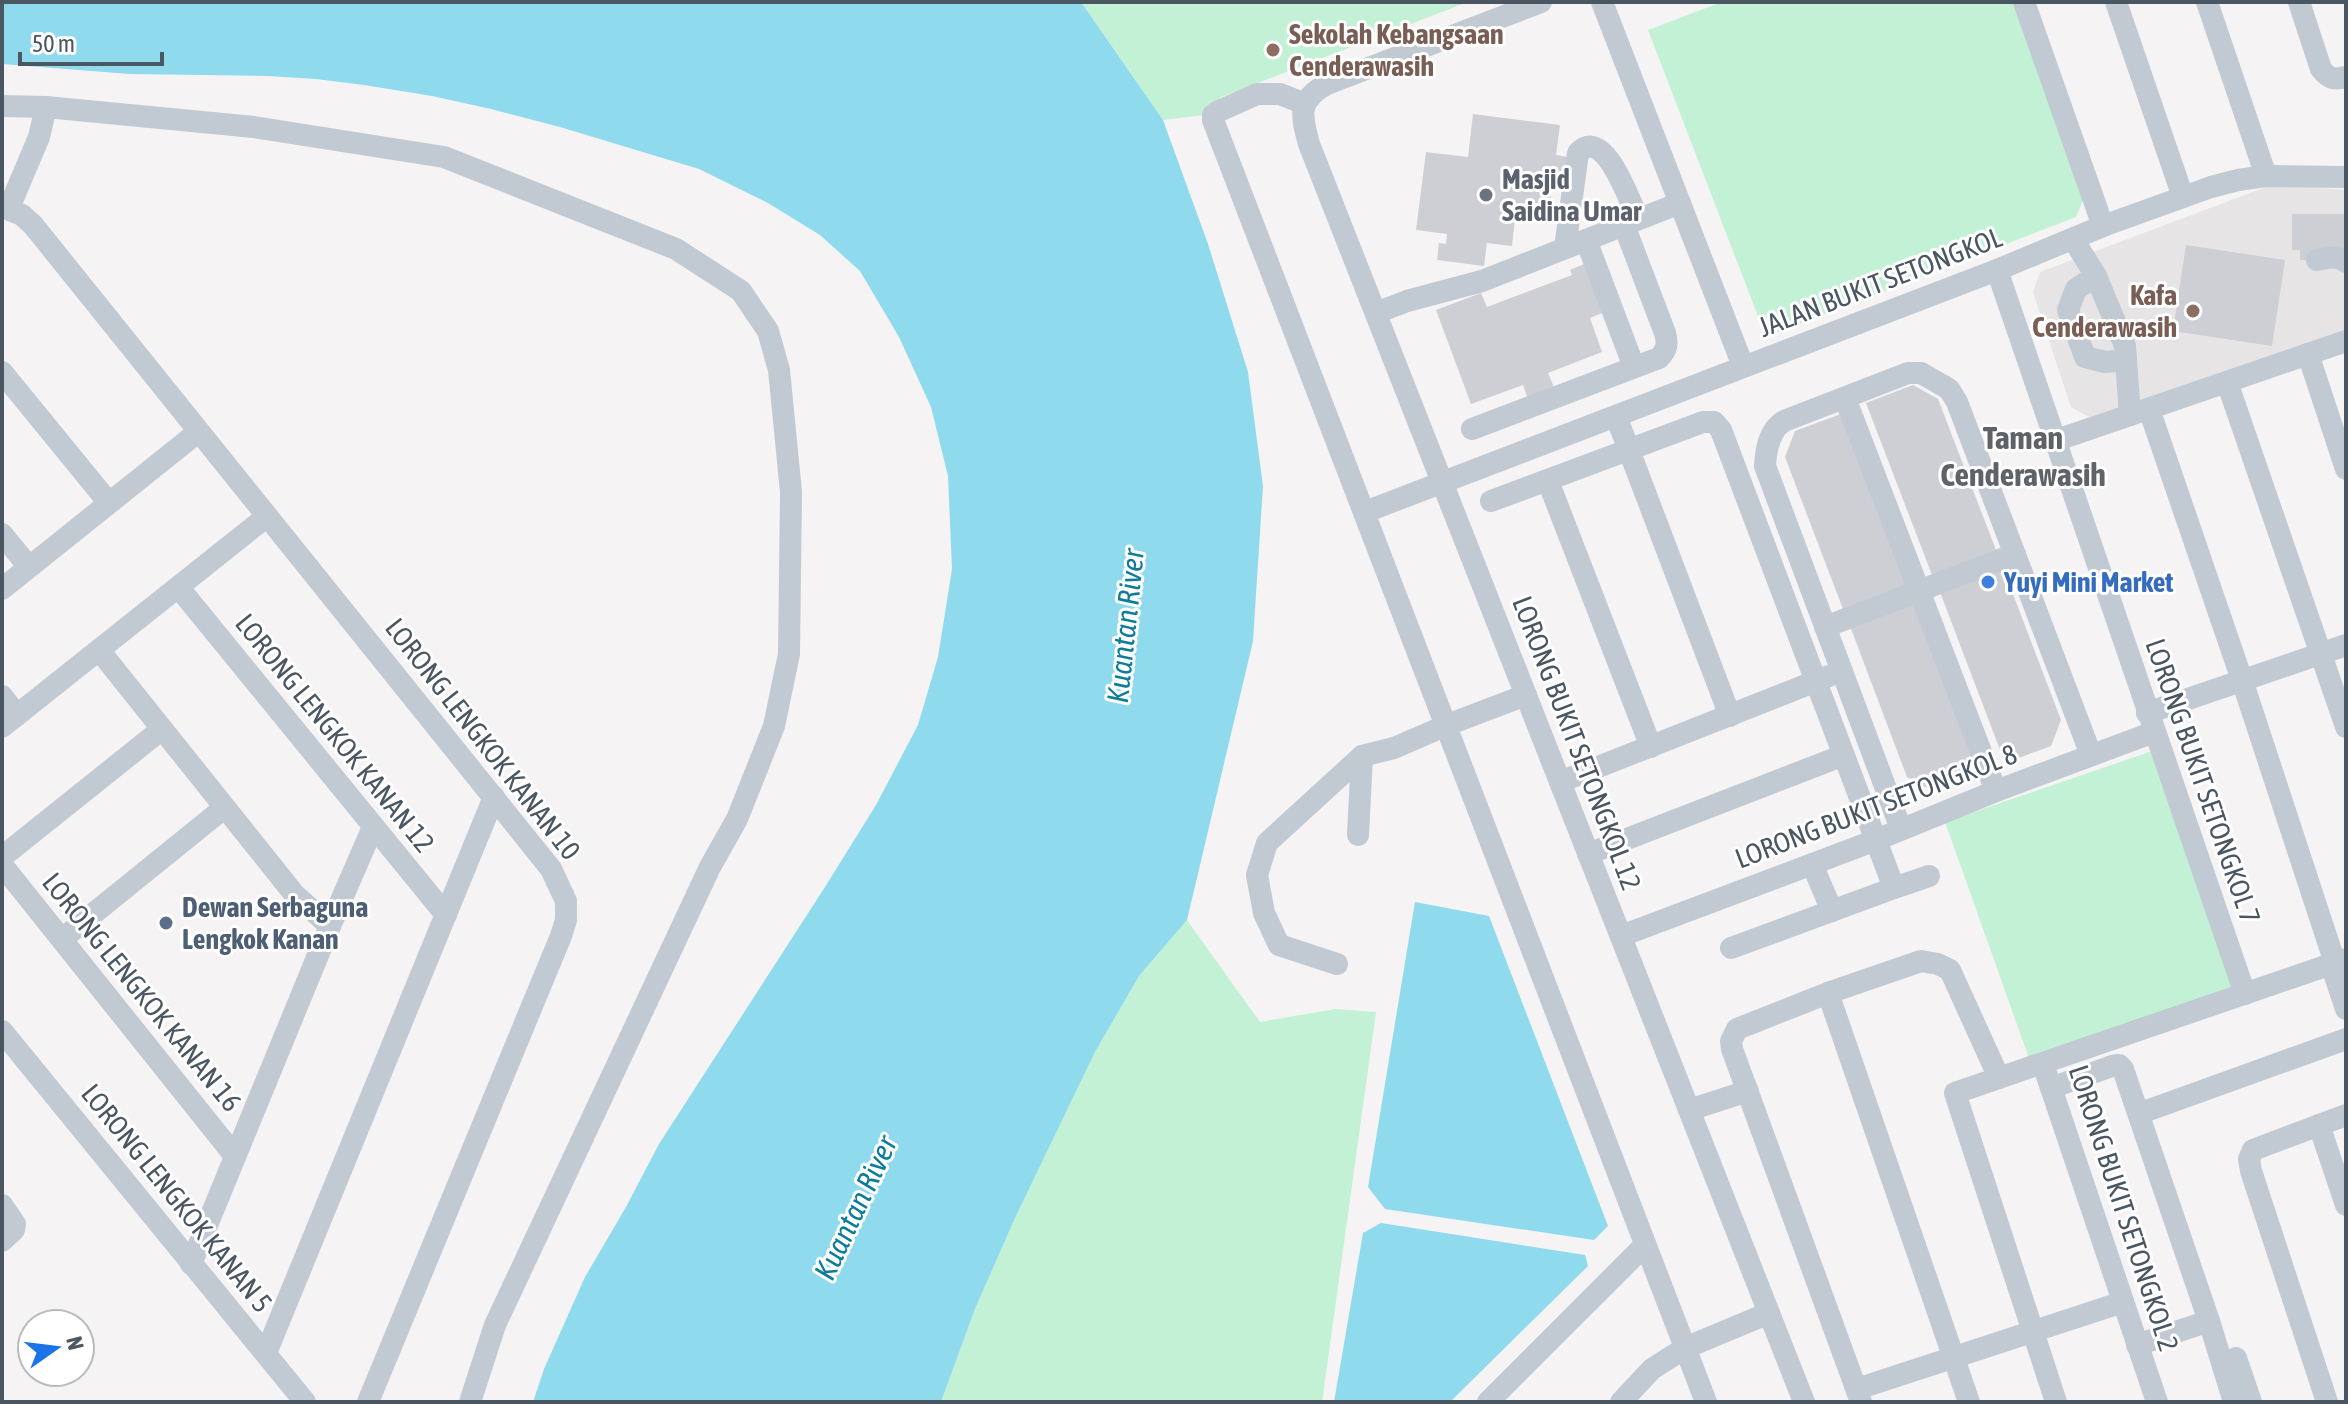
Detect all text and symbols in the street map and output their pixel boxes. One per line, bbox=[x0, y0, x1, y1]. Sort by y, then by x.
scale bar bbox=[20, 16, 162, 66]
place label: Sekolah Kebangsaan Cenderawasih bbox=[1289, 18, 1504, 82]
text: 50 m bbox=[32, 30, 75, 57]
marker: Sekolah Kebangsaan Cenderawasih bbox=[1264, 41, 1282, 59]
place label: Masjid Saidina Umar bbox=[1502, 163, 1642, 227]
marker: Masjid Saidina Umar bbox=[1477, 186, 1495, 204]
street label: JALAN BUKIT SETONGKOL bbox=[1754, 221, 2006, 343]
place label: Kafa Cenderawasih bbox=[2032, 279, 2177, 343]
marker: Kafa Cenderawasih bbox=[2184, 302, 2202, 320]
district label: Taman Cenderawasih bbox=[1940, 419, 2106, 493]
water label: Kuantan River bbox=[1100, 546, 1150, 705]
place label: Yuyi Mini Market bbox=[2003, 566, 2173, 598]
marker: Yuyi Mini Market bbox=[1979, 573, 1997, 591]
street label: LORONG BUKIT SETONGKOL 12 bbox=[1506, 592, 1648, 894]
street label: LORONG LENGKOK KANAN 12 bbox=[229, 607, 441, 859]
street label: LORONG LENGKOK KANAN 10 bbox=[379, 612, 587, 866]
street label: LORONG BUKIT SETONGKOL 7 bbox=[2139, 634, 2267, 928]
street label: LORONG BUKIT SETONGKOL 8 bbox=[1731, 738, 2021, 874]
street label: LORONG LENGKOK KANAN 16 bbox=[36, 866, 248, 1118]
place label: Dewan Serbaguna Lengkok Kanan bbox=[182, 891, 368, 955]
marker: Dewan Serbaguna Lengkok Kanan bbox=[157, 914, 175, 932]
street label: LORONG BUKIT SETONGKOL 2 bbox=[2063, 1061, 2185, 1355]
street label: LORONG LENGKOK KANAN 5 bbox=[75, 1078, 279, 1318]
water label: Kuantan River bbox=[807, 1129, 904, 1285]
north arrow bbox=[16, 1308, 96, 1388]
text: N bbox=[61, 1334, 90, 1353]

